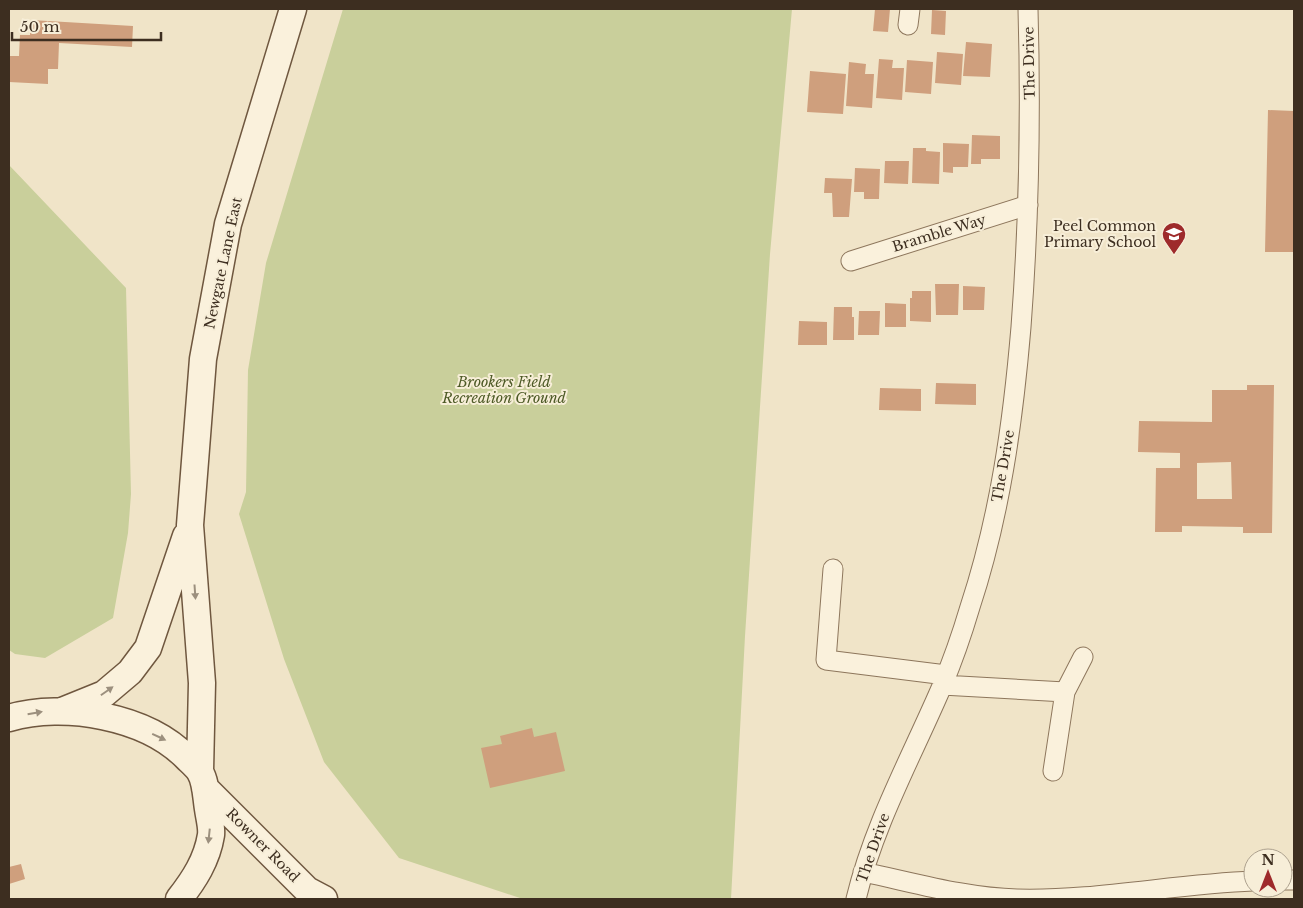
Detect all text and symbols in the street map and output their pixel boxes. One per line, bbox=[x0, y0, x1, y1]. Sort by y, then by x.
scale bar bbox=[12, 10, 161, 42]
text: 50 m bbox=[20, 17, 60, 36]
street label: The Drive bbox=[1019, 26, 1039, 100]
street label: Newgate Lane East bbox=[200, 195, 246, 331]
street label: Bramble Way bbox=[890, 210, 988, 256]
place label: Peel Common Primary School bbox=[1044, 217, 1156, 251]
school or university icon: Peel Common Primary School bbox=[1161, 221, 1187, 255]
park label: Brookers Field Recreation Ground bbox=[441, 373, 566, 407]
street label: The Drive bbox=[988, 429, 1018, 503]
one-way arrow bbox=[191, 584, 199, 600]
one-way arrow bbox=[100, 686, 114, 696]
one-way arrow bbox=[28, 708, 44, 716]
one-way arrow bbox=[152, 733, 166, 741]
street label: Rowner Road bbox=[222, 804, 304, 886]
street label: The Drive bbox=[853, 811, 893, 885]
one-way arrow bbox=[205, 828, 213, 844]
north arrow bbox=[1243, 848, 1293, 898]
text: N bbox=[1261, 851, 1275, 869]

